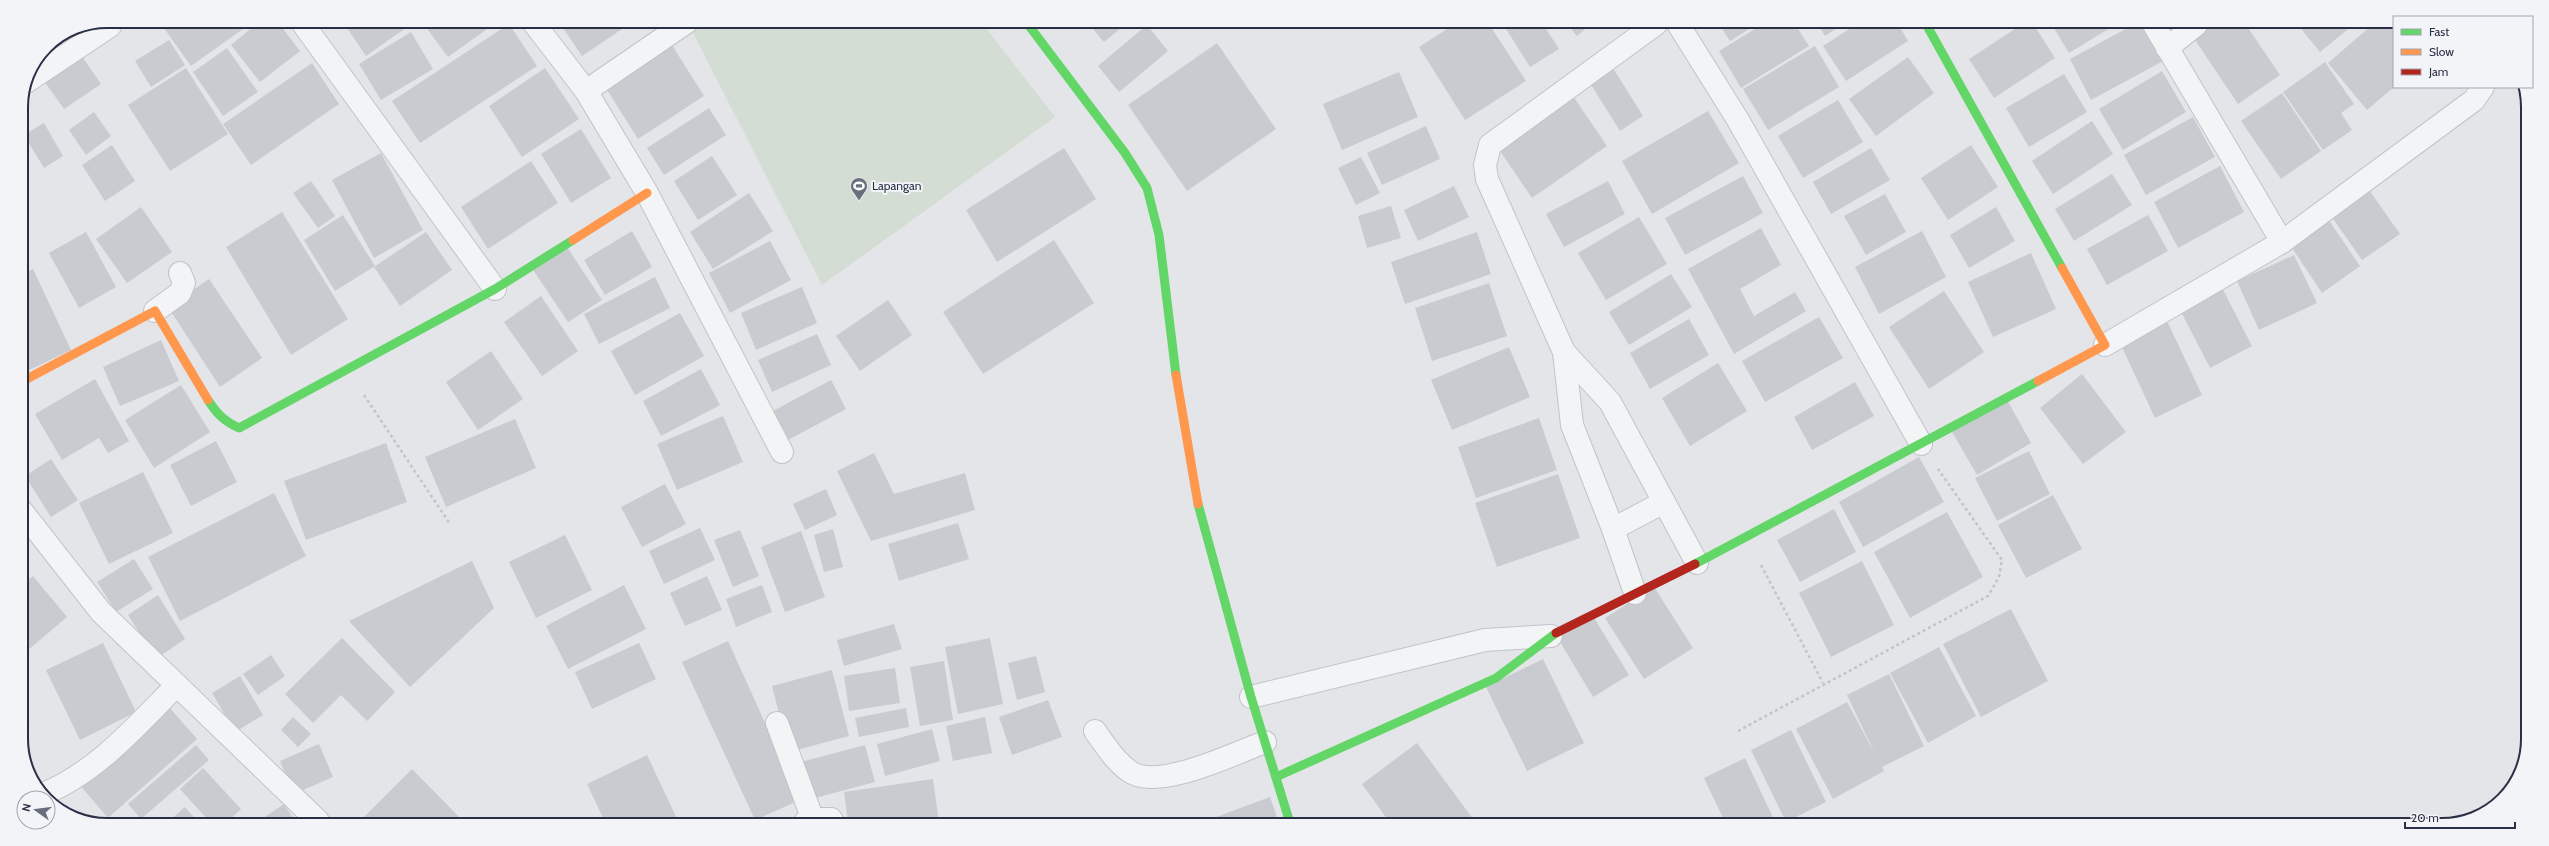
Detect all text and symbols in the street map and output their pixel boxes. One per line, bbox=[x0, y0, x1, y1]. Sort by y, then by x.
legend bbox=[2393, 16, 2533, 88]
text: Fast bbox=[2429, 24, 2449, 39]
text: Slow bbox=[2429, 44, 2454, 59]
text: Jam bbox=[2428, 64, 2448, 79]
sports icon: Lapangan bbox=[849, 176, 869, 201]
place label: Lapangan bbox=[872, 178, 922, 193]
north arrow bbox=[16, 790, 56, 830]
text: N bbox=[19, 802, 34, 813]
scale bar bbox=[2405, 804, 2515, 830]
text: 20 m bbox=[2411, 810, 2439, 825]

